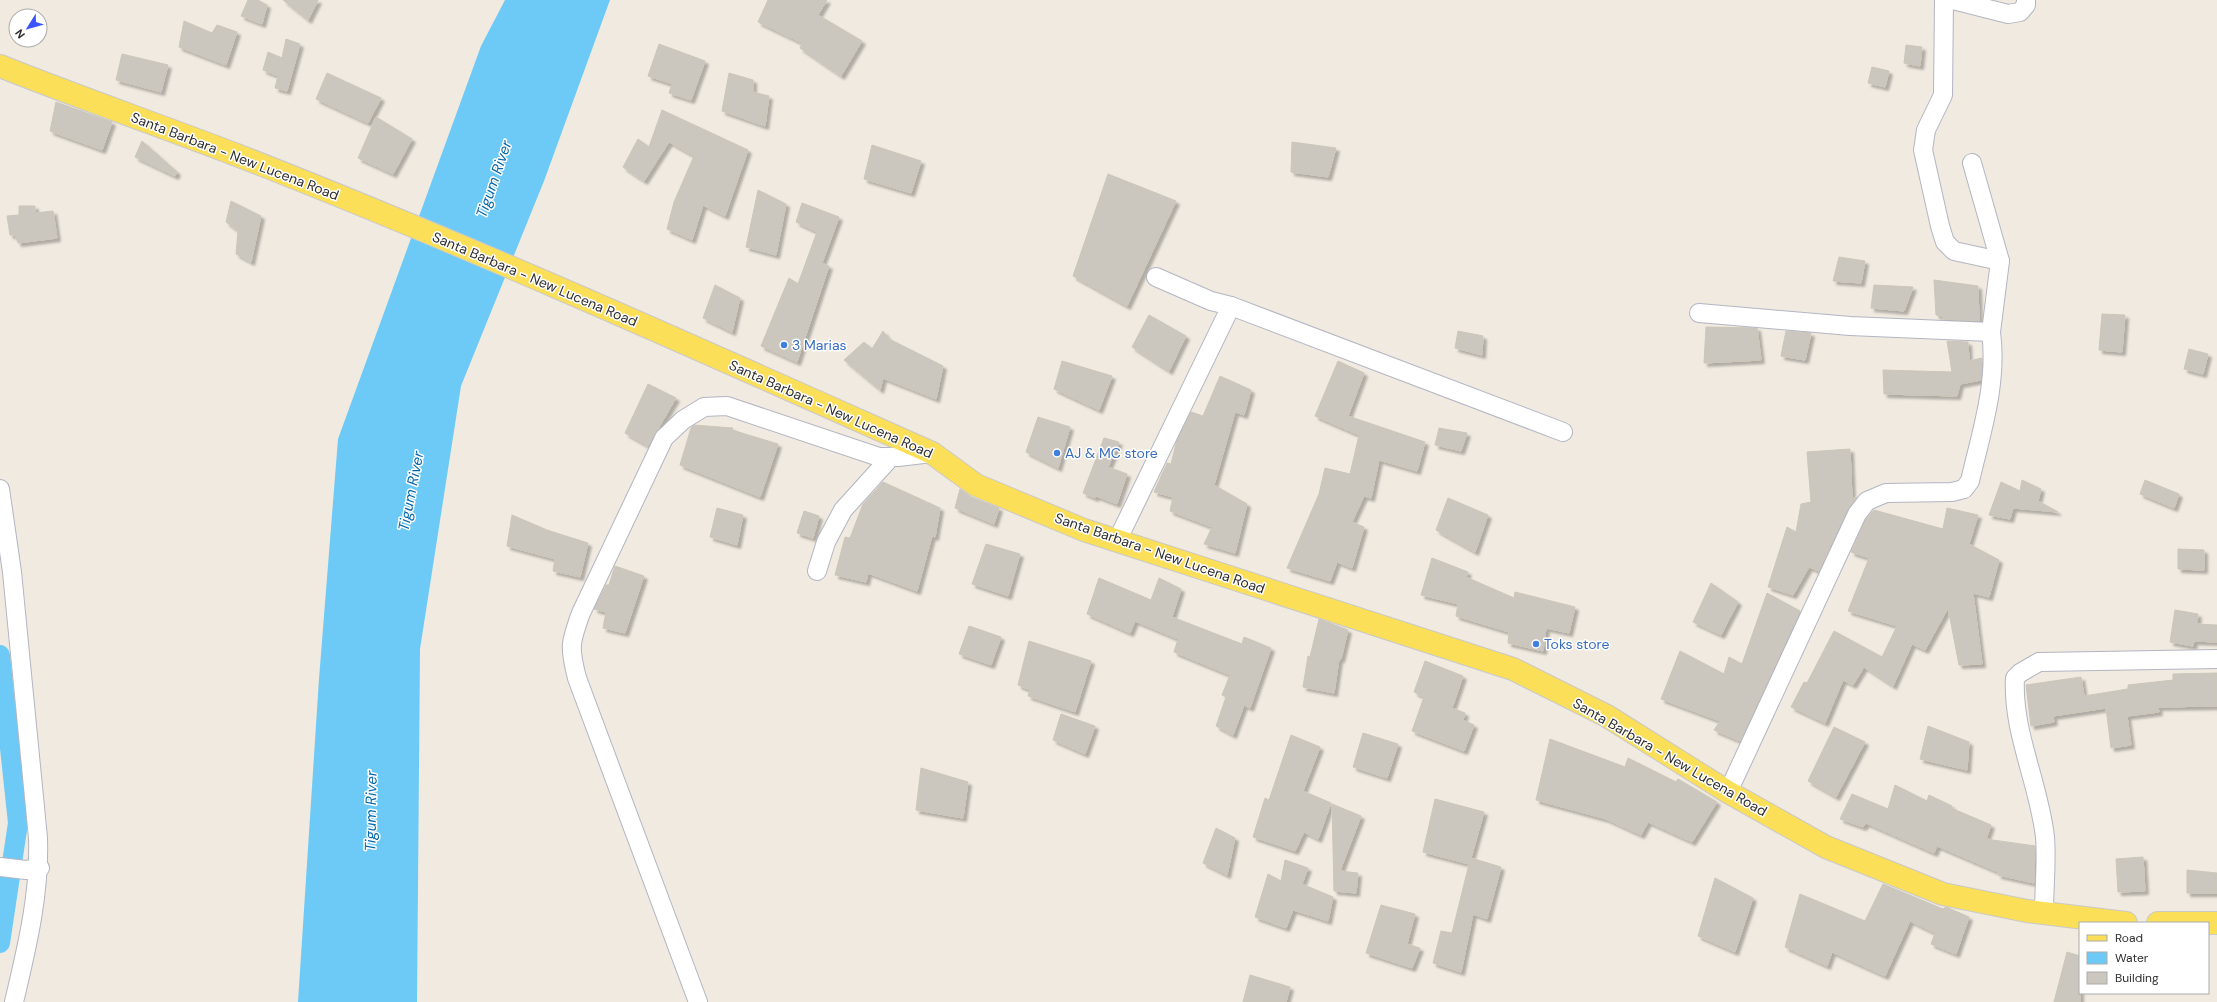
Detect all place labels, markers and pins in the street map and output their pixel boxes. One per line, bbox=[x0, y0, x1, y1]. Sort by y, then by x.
place label: 3 Marias bbox=[792, 336, 847, 354]
marker: 3 Marias bbox=[779, 340, 789, 350]
place label: AJ & MC store bbox=[1065, 444, 1158, 462]
marker: AJ & MC store bbox=[1052, 448, 1062, 458]
place label: Toks store bbox=[1544, 635, 1610, 653]
marker: Toks store bbox=[1531, 639, 1541, 649]

